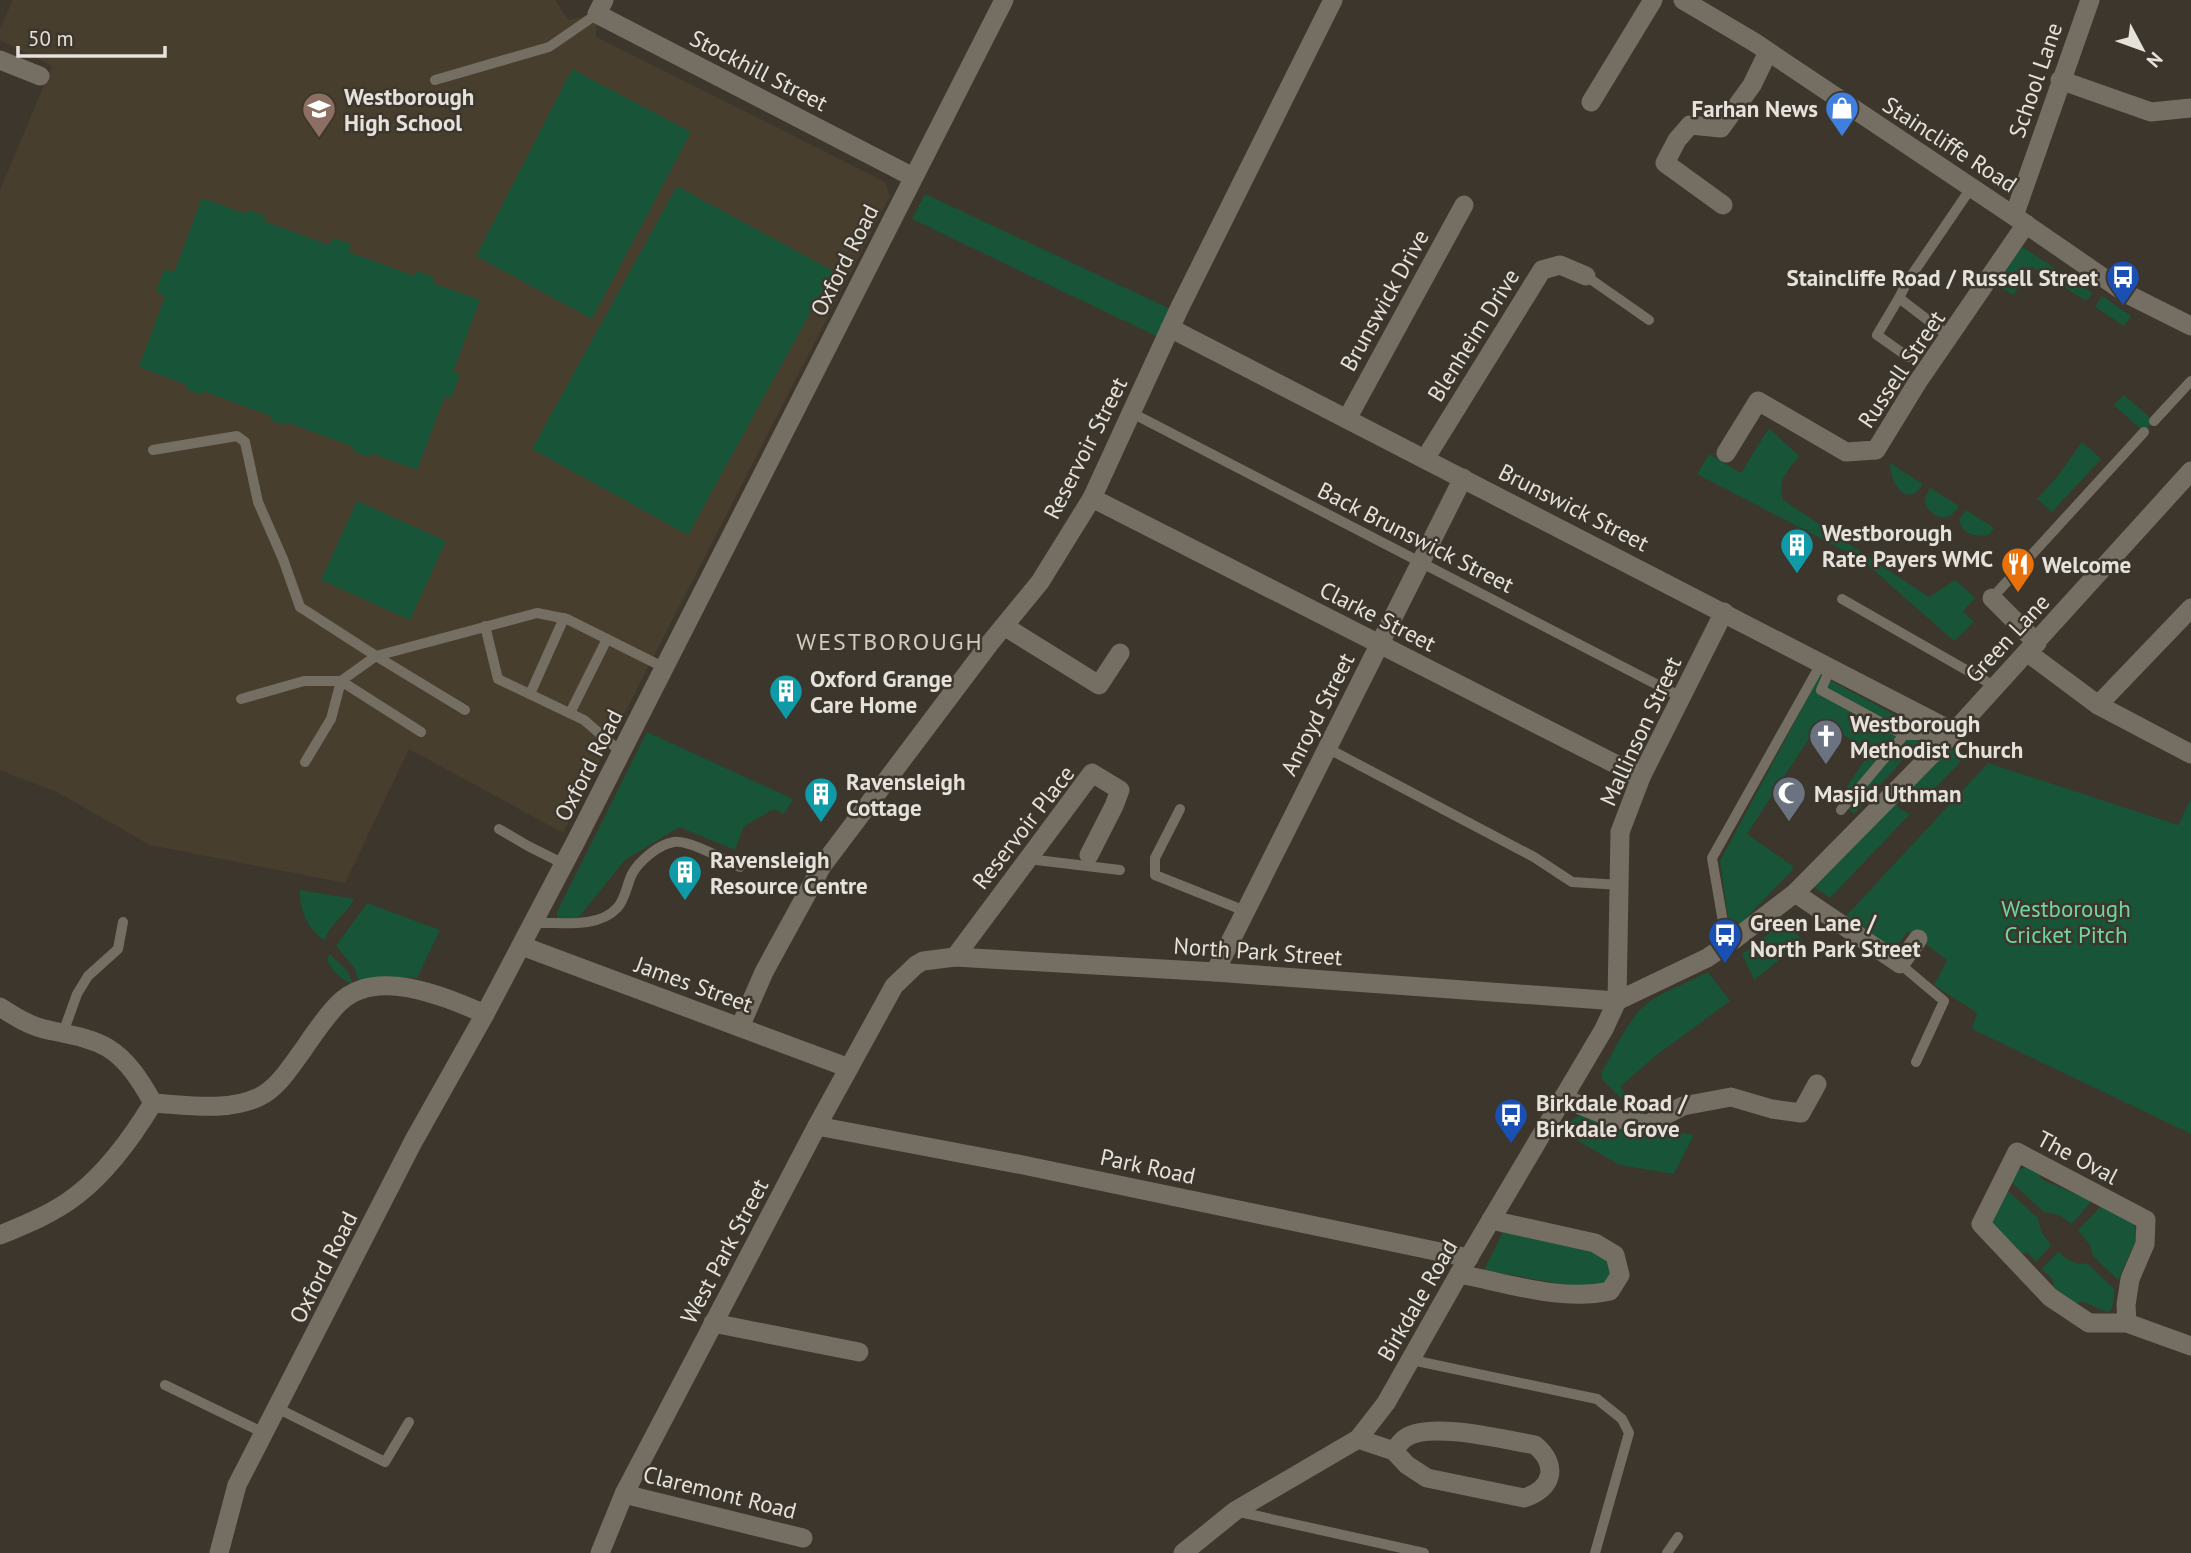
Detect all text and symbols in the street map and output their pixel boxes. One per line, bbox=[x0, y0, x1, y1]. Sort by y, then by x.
scale bar bbox=[18, 14, 164, 58]
north arrow bbox=[2107, 14, 2177, 84]
street label: School Lane bbox=[2002, 19, 2068, 141]
street label: Stockhill Street bbox=[685, 23, 833, 117]
text: 50 m bbox=[28, 25, 74, 52]
text: N bbox=[2142, 48, 2168, 73]
place label: Westborough High School bbox=[344, 82, 474, 137]
shop icon: Farhan News bbox=[1823, 89, 1861, 138]
school or university icon: Westborough High School bbox=[300, 90, 338, 139]
street label: Staincliffe Road bbox=[1877, 90, 2023, 198]
place label: Farhan News bbox=[1692, 94, 1818, 123]
street label: Oxford Road bbox=[804, 199, 884, 321]
street label: Brunswick Drive bbox=[1333, 224, 1435, 376]
bus stop icon: Staincliffe Road / Russell Street bbox=[2104, 258, 2142, 307]
street label: Blenheim Drive bbox=[1421, 263, 1525, 407]
place label: Staincliffe Road / Russell Street bbox=[1786, 263, 2098, 292]
street label: Russell Street bbox=[1851, 305, 1951, 433]
street label: Reservoir Street bbox=[1037, 372, 1133, 524]
street label: Brunswick Street bbox=[1494, 457, 1654, 557]
street label: Back Brunswick Street bbox=[1313, 475, 1519, 599]
place label: Westborough Rate Payers WMC bbox=[1822, 518, 1993, 573]
building icon: Westborough Rate Payers WMC bbox=[1778, 526, 1816, 575]
restaurant icon: Welcome bbox=[1999, 545, 2037, 594]
place label: Welcome bbox=[2042, 550, 2131, 579]
street label: Clarke Street bbox=[1315, 574, 1441, 658]
street label: Green Lane bbox=[1959, 588, 2055, 688]
district label: WESTBOROUGH bbox=[796, 626, 984, 657]
street label: Anroyd Street bbox=[1274, 648, 1360, 780]
street label: Mallinson Street bbox=[1593, 652, 1687, 810]
place label: Oxford Grange Care Home bbox=[810, 664, 952, 719]
building icon: Oxford Grange Care Home bbox=[767, 672, 805, 721]
street label: Oxford Road bbox=[548, 704, 628, 826]
place label: Westborough Methodist Church bbox=[1850, 709, 2023, 764]
church icon: Westborough Methodist Church bbox=[1807, 717, 1845, 766]
street label: Reservoir Place bbox=[966, 759, 1080, 895]
place label: Ravensleigh Cottage bbox=[846, 767, 966, 822]
mosque icon: Masjid Uthman bbox=[1770, 774, 1808, 823]
building icon: Ravensleigh Cottage bbox=[802, 775, 840, 824]
place label: Masjid Uthman bbox=[1814, 779, 1962, 808]
place label: Ravensleigh Resource Centre bbox=[710, 845, 868, 900]
building icon: Ravensleigh Resource Centre bbox=[666, 853, 704, 902]
park label: Westborough Cricket Pitch bbox=[2001, 894, 2131, 949]
place label: Green Lane / North Park Street bbox=[1750, 908, 1921, 963]
bus stop icon: Green Lane / North Park Street bbox=[1706, 916, 1744, 965]
street label: North Park Street bbox=[1173, 931, 1344, 971]
street label: James Street bbox=[630, 949, 757, 1019]
place label: Birkdale Road / Birkdale Grove bbox=[1536, 1088, 1688, 1143]
bus stop icon: Birkdale Road / Birkdale Grove bbox=[1492, 1096, 1530, 1145]
street label: The Oval bbox=[2032, 1124, 2124, 1191]
street label: Park Road bbox=[1098, 1142, 1198, 1190]
street label: West Park Street bbox=[674, 1173, 774, 1328]
street label: Oxford Road bbox=[283, 1206, 363, 1328]
street label: Birkdale Road bbox=[1371, 1234, 1463, 1366]
street label: Claremont Road bbox=[640, 1459, 800, 1525]

